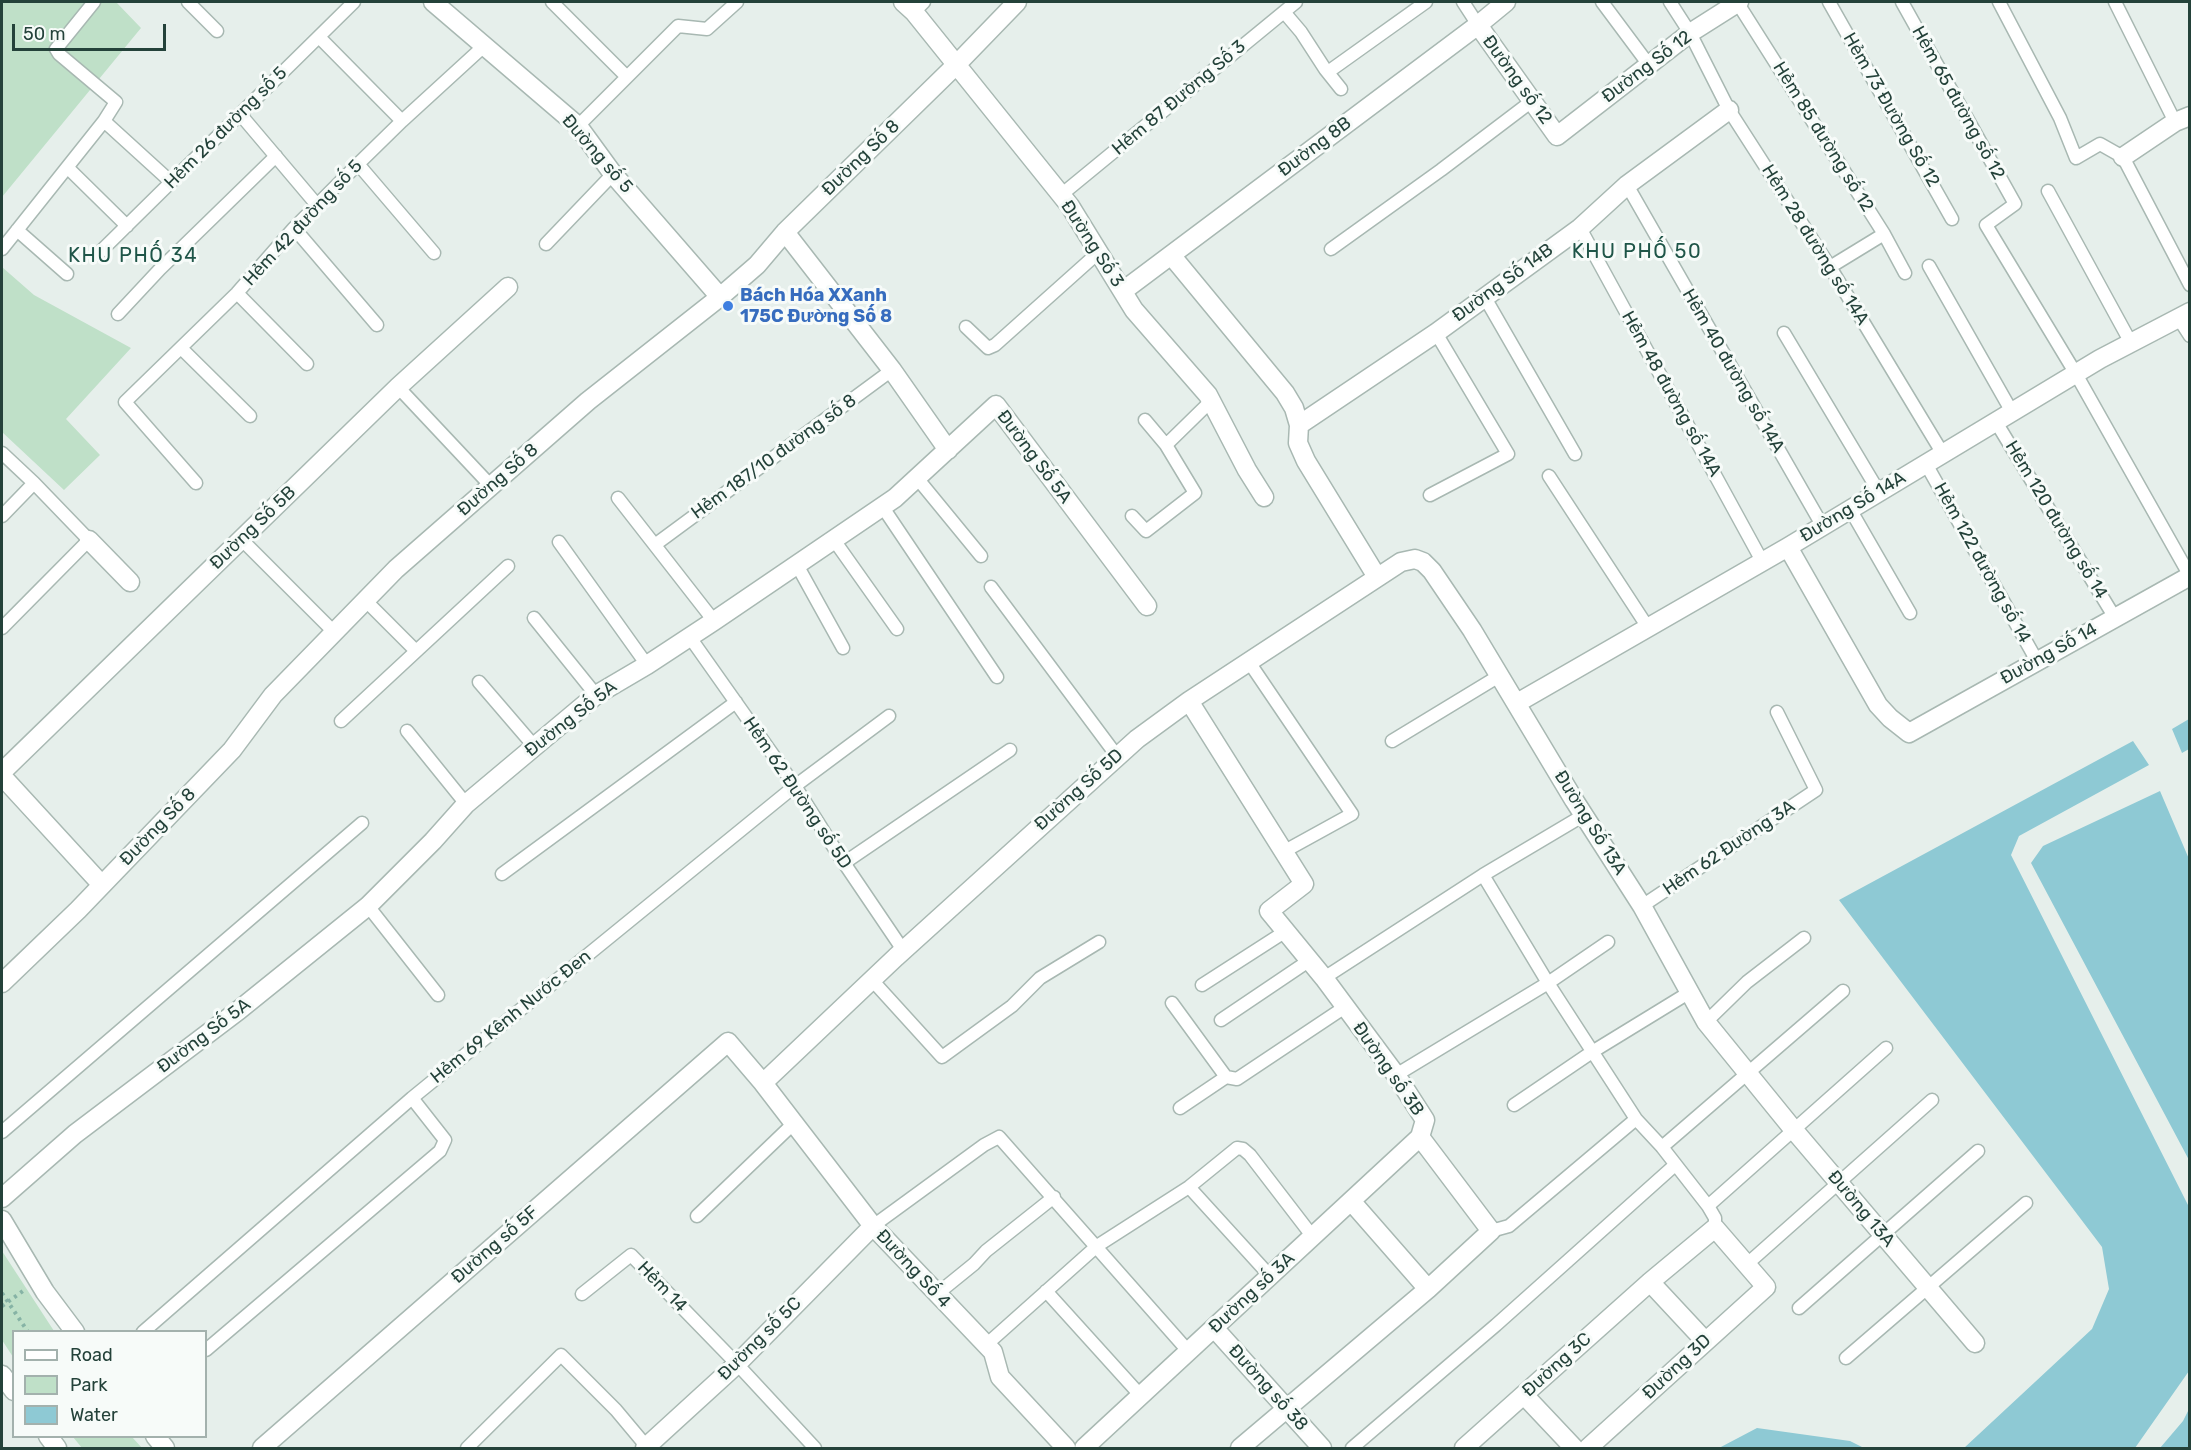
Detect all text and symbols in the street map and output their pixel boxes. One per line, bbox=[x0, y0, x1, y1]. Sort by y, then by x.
scale bar bbox=[15, 12, 170, 50]
text: 50 m bbox=[23, 23, 66, 45]
street label: Hẻm 65 đường số 12 bbox=[1907, 23, 2009, 183]
street label: Đường Số 12 bbox=[1598, 26, 1696, 108]
street label: Hẻm 73 Đường Số 12 bbox=[1838, 29, 1944, 191]
street label: Đường số 12 bbox=[1477, 31, 1557, 129]
street label: Hẻm 87 Đường Số 3 bbox=[1108, 36, 1250, 160]
street label: Hẻm 85 đường số 12 bbox=[1768, 58, 1878, 216]
street label: Hẻm 26 đường số 5 bbox=[160, 62, 292, 194]
street label: Đường số 5 bbox=[557, 110, 637, 198]
street label: Đường 8B bbox=[1274, 113, 1356, 181]
street label: Đường Số 8 bbox=[818, 116, 904, 200]
street label: Hẻm 42 đường số 5 bbox=[239, 155, 367, 291]
street label: Hẻm 28 đường số 14A bbox=[1757, 161, 1873, 329]
street label: Đường Số 3 bbox=[1056, 197, 1128, 291]
street label: Đường Số 14B bbox=[1448, 239, 1558, 327]
district label: KHU PHỐ 50 bbox=[1572, 240, 1702, 264]
district label: KHU PHỐ 34 bbox=[68, 244, 198, 268]
place label: Bách Hóa XXanh 175C Đường Số 8 bbox=[740, 285, 892, 328]
street label: Hẻm 40 đường số 14A bbox=[1677, 285, 1789, 457]
marker: Bách Hóa XXanh 175C Đường Số 8 bbox=[721, 299, 735, 313]
street label: Hẻm 48 đường số 14A bbox=[1617, 308, 1725, 480]
street label: Hẻm 187/10 đường số 8 bbox=[687, 390, 861, 524]
street label: Đường Số 5A bbox=[992, 406, 1076, 508]
street label: Hẻm 120 đường số 14 bbox=[2000, 437, 2112, 603]
street label: Đường Số 8 bbox=[453, 439, 543, 521]
street label: Đường Số 14A bbox=[1796, 467, 1910, 547]
street label: Hẻm 122 đường số 14 bbox=[1929, 479, 2035, 647]
street label: Đường Số 5B bbox=[206, 482, 300, 574]
street label: Đường Số 14 bbox=[1997, 619, 2101, 689]
street label: Đường Số 5A bbox=[521, 676, 621, 762]
street label: Hẻm 62 Đường số 5D bbox=[738, 713, 856, 873]
street label: Đường Số 5D bbox=[1030, 745, 1128, 835]
street label: Đường Số 13A bbox=[1549, 767, 1631, 879]
street label: Đường Số 8 bbox=[116, 784, 200, 870]
street label: Hẻm 62 Đường 3A bbox=[1659, 796, 1799, 900]
street label: Hẻm 69 Kênh Nước Đen bbox=[426, 946, 596, 1088]
street label: Đường Số 5A bbox=[153, 994, 255, 1078]
street label: Đường số 3B bbox=[1348, 1018, 1428, 1120]
street label: Đường 13A bbox=[1823, 1166, 1899, 1252]
street label: Đường số 5F bbox=[447, 1202, 543, 1288]
street label: Đường Số 4 bbox=[871, 1225, 955, 1313]
street label: Đường số 3A bbox=[1205, 1248, 1299, 1338]
street label: Hẻm 14 bbox=[633, 1257, 691, 1317]
street label: Đường số 5C bbox=[714, 1293, 806, 1385]
street label: Đường 3C bbox=[1518, 1328, 1596, 1402]
legend bbox=[12, 1330, 207, 1438]
street label: Đường 3D bbox=[1638, 1330, 1716, 1404]
street label: Đường số 38 bbox=[1224, 1340, 1312, 1436]
text: Road bbox=[70, 1344, 113, 1366]
text: Park bbox=[70, 1374, 107, 1396]
text: Water bbox=[70, 1404, 118, 1426]

